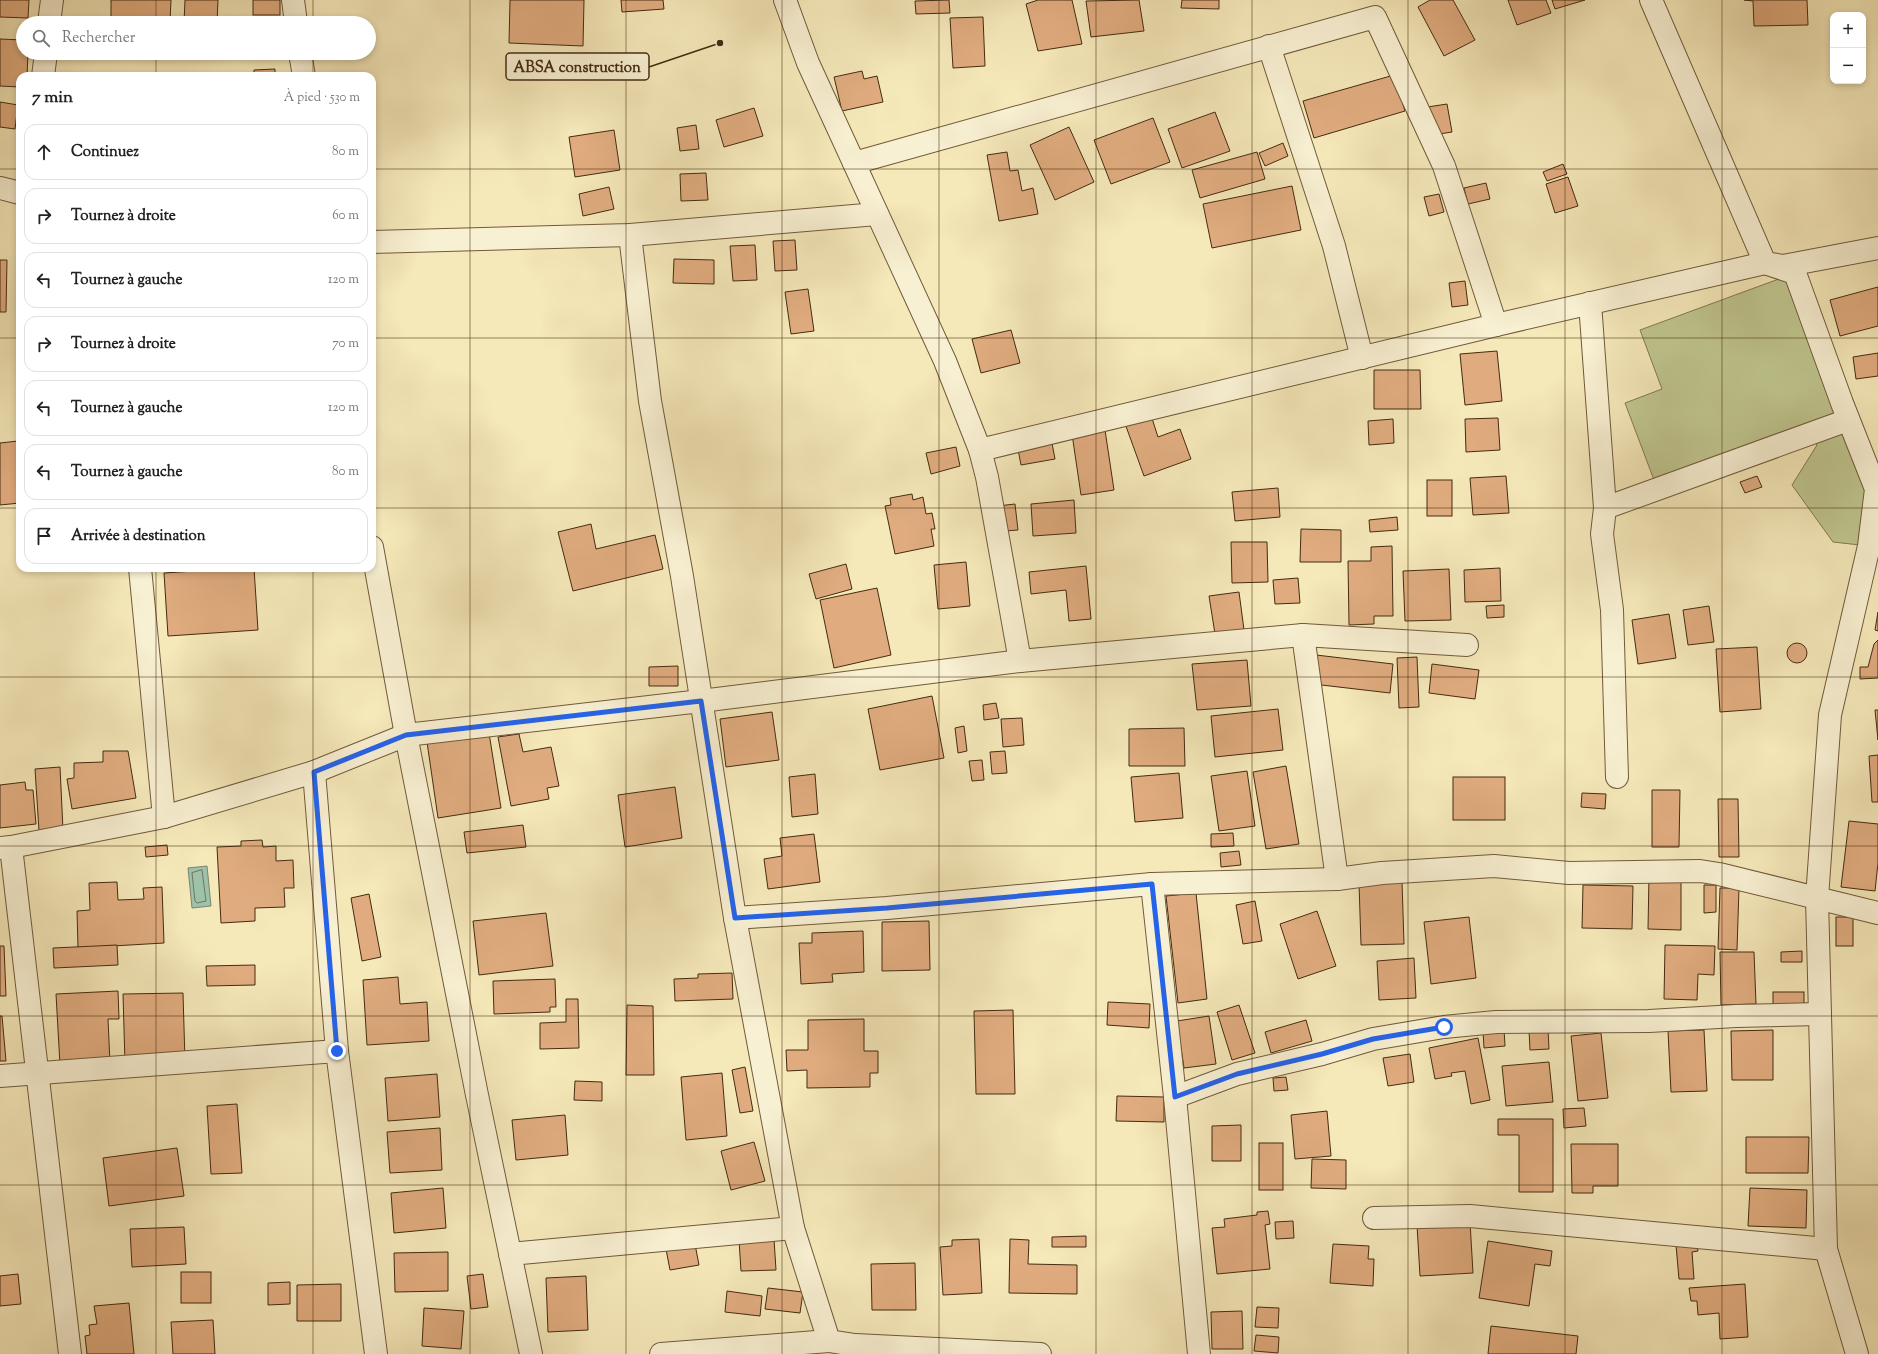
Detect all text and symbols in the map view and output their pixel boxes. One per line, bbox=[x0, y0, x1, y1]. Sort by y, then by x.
map controls bbox=[1830, 12, 1866, 84]
button: + bbox=[1830, 12, 1866, 48]
search box bbox=[16, 16, 376, 60]
icon: search bbox=[30, 27, 52, 49]
text: Rechercher bbox=[62, 28, 135, 49]
button: − bbox=[1830, 48, 1866, 84]
callout: ABSA construction bbox=[506, 53, 649, 80]
text: ABSA construction bbox=[513, 58, 641, 79]
text: 7 min bbox=[32, 86, 73, 110]
text: À pied · 530 m bbox=[284, 89, 360, 107]
icon: ahead bbox=[33, 141, 55, 163]
text: Continuez bbox=[71, 142, 139, 163]
text: 80 m bbox=[332, 143, 359, 161]
icon: right bbox=[33, 205, 55, 227]
text: Tournez à droite bbox=[71, 206, 176, 227]
text: 60 m bbox=[332, 207, 359, 225]
icon: left bbox=[33, 269, 55, 291]
text: Tournez à gauche bbox=[71, 270, 182, 291]
text: 120 m bbox=[328, 271, 359, 289]
icon: right bbox=[33, 333, 55, 355]
text: Tournez à droite bbox=[71, 334, 176, 355]
text: 70 m bbox=[332, 335, 359, 353]
icon: left bbox=[33, 397, 55, 419]
text: Tournez à gauche bbox=[71, 398, 182, 419]
text: 120 m bbox=[328, 399, 359, 417]
icon: left bbox=[33, 461, 55, 483]
text: Tournez à gauche bbox=[71, 462, 182, 483]
text: 80 m bbox=[332, 463, 359, 481]
icon: arrive bbox=[33, 525, 55, 547]
text: Arrivée à destination bbox=[71, 526, 206, 547]
route start bbox=[1435, 1018, 1453, 1036]
route end bbox=[328, 1042, 346, 1060]

